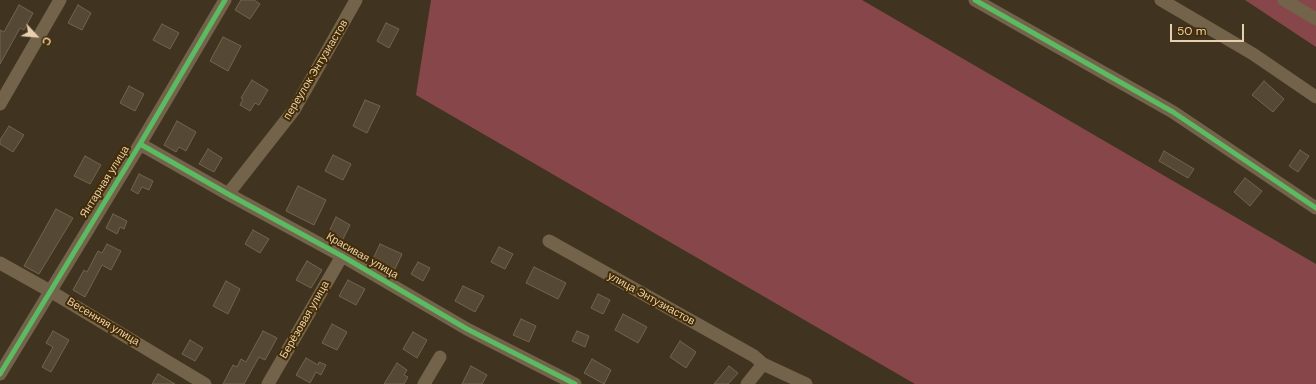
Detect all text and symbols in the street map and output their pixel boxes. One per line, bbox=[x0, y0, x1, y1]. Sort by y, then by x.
north arrow bbox=[16, 16, 56, 56]
scale bar bbox=[1172, 16, 1246, 42]
street label: переулок Энтузиастов bbox=[281, 18, 351, 122]
text: 50 m bbox=[1177, 23, 1206, 39]
text: С bbox=[39, 35, 55, 48]
street label: Янтарная улица bbox=[78, 144, 132, 220]
street label: Красивая улица bbox=[324, 230, 400, 282]
street label: улица Энтузиастов bbox=[605, 270, 697, 328]
street label: Берёзовая улица bbox=[277, 279, 333, 361]
street label: Весенняя улица bbox=[64, 295, 142, 349]

